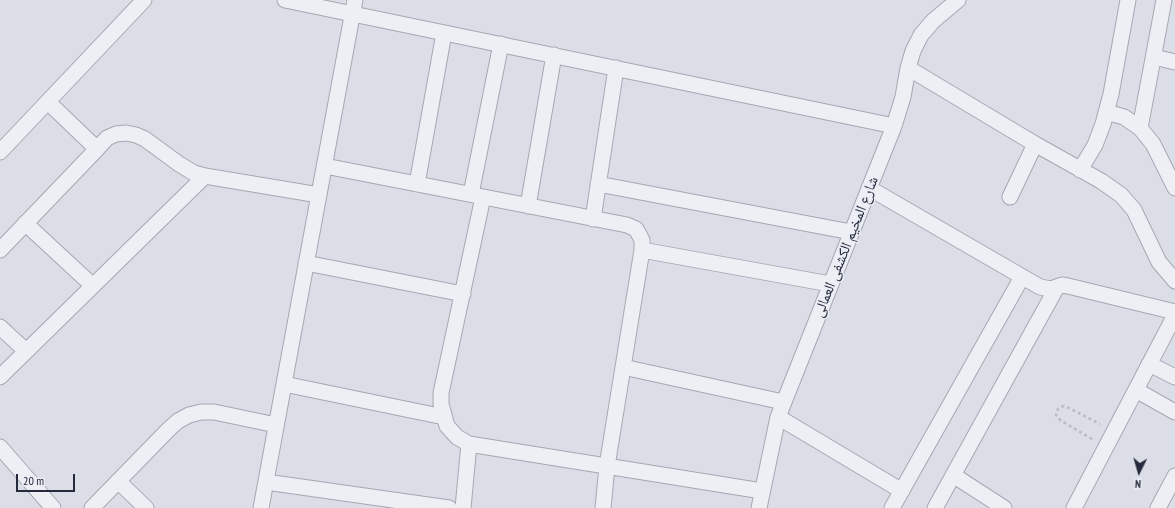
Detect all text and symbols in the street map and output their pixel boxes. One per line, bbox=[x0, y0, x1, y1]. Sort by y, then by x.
street label: شارع المخيم الكشفى العمالى bbox=[809, 174, 883, 320]
north arrow bbox=[1119, 452, 1159, 492]
scale bar bbox=[18, 466, 77, 492]
text: 20 m bbox=[23, 473, 44, 488]
text: N bbox=[1134, 477, 1142, 491]

